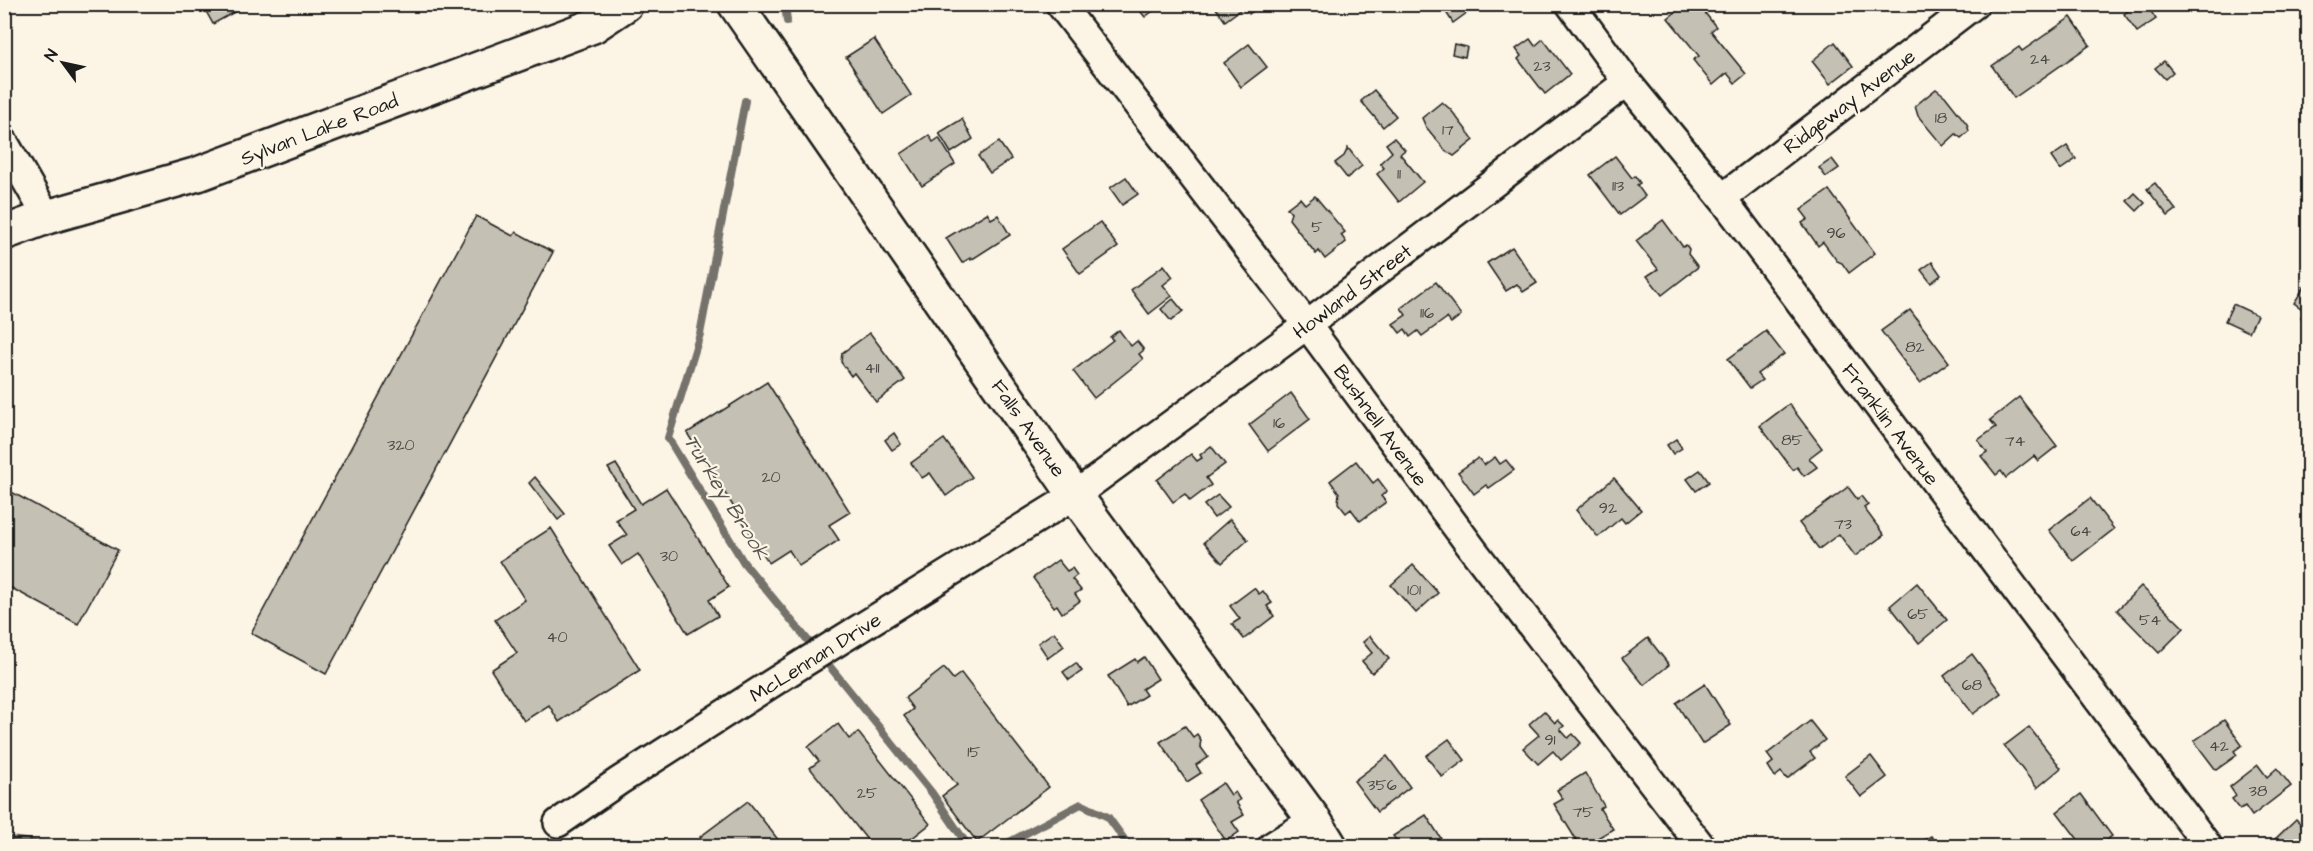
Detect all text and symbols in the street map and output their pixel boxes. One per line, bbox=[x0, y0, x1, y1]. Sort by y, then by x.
north arrow bbox=[33, 33, 93, 93]
street label: Ridgeway Avenue bbox=[1778, 43, 1922, 162]
text: N bbox=[39, 45, 63, 66]
house number: 24 bbox=[2030, 48, 2050, 70]
house number: 23 bbox=[1533, 55, 1551, 77]
street label: Sylvan Lake Road bbox=[237, 87, 403, 174]
house number: 18 bbox=[1935, 107, 1947, 129]
house number: 17 bbox=[1442, 119, 1454, 141]
house number: 11 bbox=[1397, 163, 1401, 185]
house number: 113 bbox=[1612, 175, 1624, 197]
house number: 5 bbox=[1311, 216, 1323, 238]
house number: 96 bbox=[1826, 222, 1846, 244]
street label: Howland Street bbox=[1287, 238, 1418, 346]
house number: 116 bbox=[1420, 302, 1434, 324]
house number: 82 bbox=[1905, 336, 1925, 358]
house number: 411 bbox=[865, 357, 879, 379]
street label: Franklin Avenue bbox=[1835, 358, 1946, 492]
street label: Bushnell Avenue bbox=[1326, 359, 1434, 492]
street label: Falls Avenue bbox=[984, 374, 1072, 483]
house number: 16 bbox=[1273, 412, 1285, 434]
water label: Turkey Brook bbox=[676, 429, 777, 567]
house number: 85 bbox=[1781, 429, 1804, 451]
house number: 74 bbox=[2005, 430, 2025, 452]
house number: 320 bbox=[387, 434, 415, 456]
house number: 20 bbox=[761, 466, 781, 488]
house number: 92 bbox=[1599, 497, 1617, 519]
house number: 73 bbox=[1834, 513, 1852, 535]
house number: 64 bbox=[2071, 520, 2092, 542]
house number: 30 bbox=[660, 545, 678, 567]
house number: 101 bbox=[1407, 579, 1421, 601]
house number: 65 bbox=[1907, 603, 1929, 625]
street label: McLennan Drive bbox=[744, 606, 887, 710]
house number: 54 bbox=[2139, 609, 2161, 631]
house number: 40 bbox=[547, 626, 567, 648]
house number: 68 bbox=[1962, 674, 1982, 696]
house number: 91 bbox=[1544, 729, 1556, 751]
house number: 42 bbox=[2209, 735, 2229, 757]
house number: 15 bbox=[967, 741, 981, 763]
house number: 356 bbox=[1367, 774, 1397, 796]
house number: 38 bbox=[2249, 780, 2267, 802]
house number: 25 bbox=[857, 782, 878, 804]
house number: 75 bbox=[1572, 801, 1594, 823]

